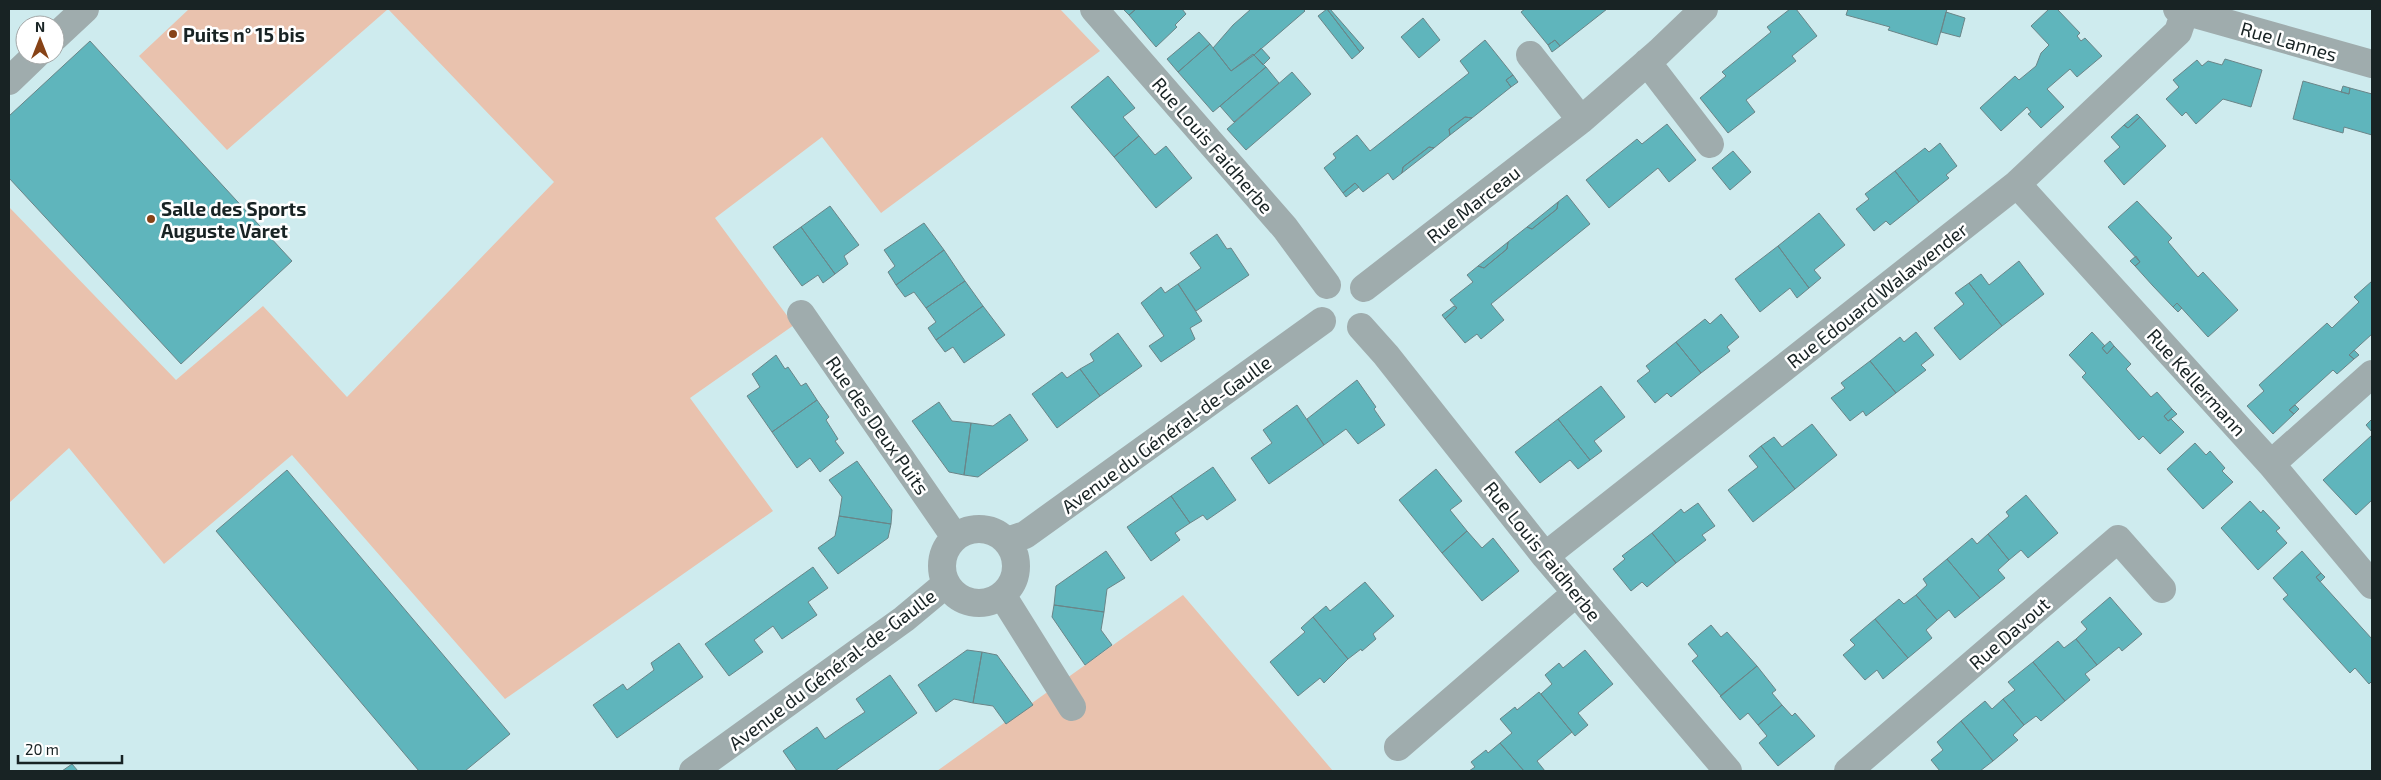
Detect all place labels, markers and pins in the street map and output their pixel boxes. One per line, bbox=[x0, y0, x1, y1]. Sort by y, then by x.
place label: Puits n° 15 bis bbox=[183, 23, 305, 46]
marker: Puits n° 15 bis bbox=[167, 28, 179, 40]
place label: Salle des Sports Auguste Varet bbox=[161, 197, 306, 242]
marker: Salle des Sports Auguste Varet bbox=[145, 213, 157, 225]

